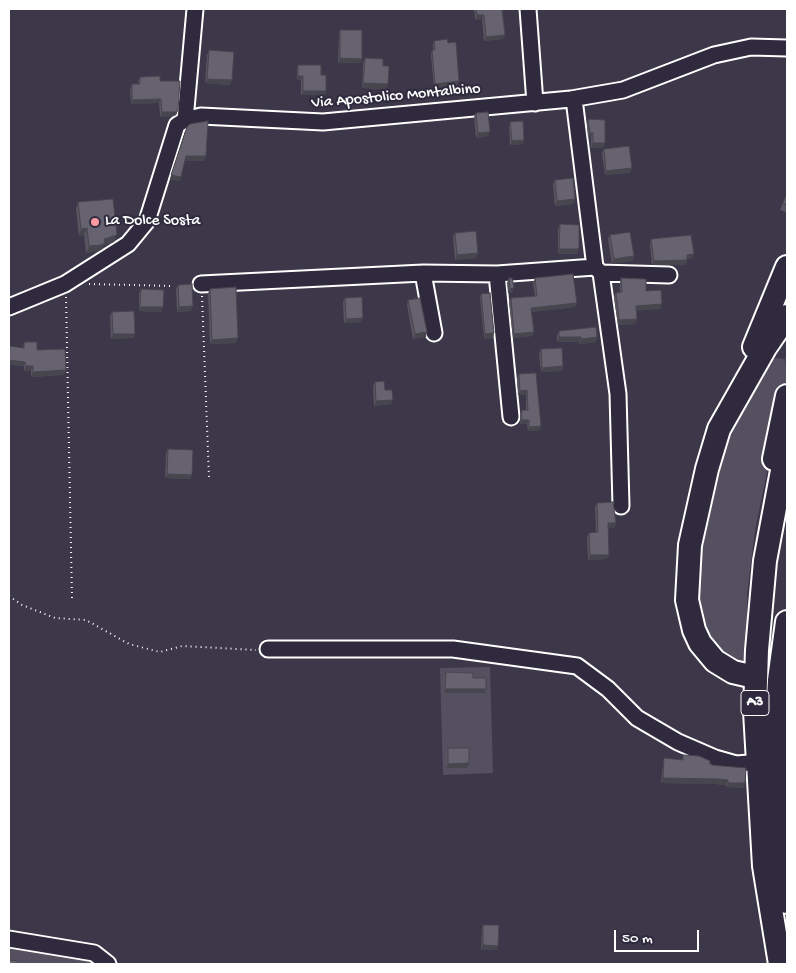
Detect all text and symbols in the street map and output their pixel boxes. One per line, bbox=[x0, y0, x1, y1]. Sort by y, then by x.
street label: Via Apostolico Montalbino bbox=[311, 80, 481, 114]
place label: La Dolce Sosta bbox=[105, 212, 200, 232]
marker: La Dolce Sosta bbox=[89, 216, 101, 228]
road number: A3 bbox=[741, 690, 769, 716]
scale bar bbox=[616, 920, 701, 952]
text: 50 m bbox=[622, 930, 653, 948]

